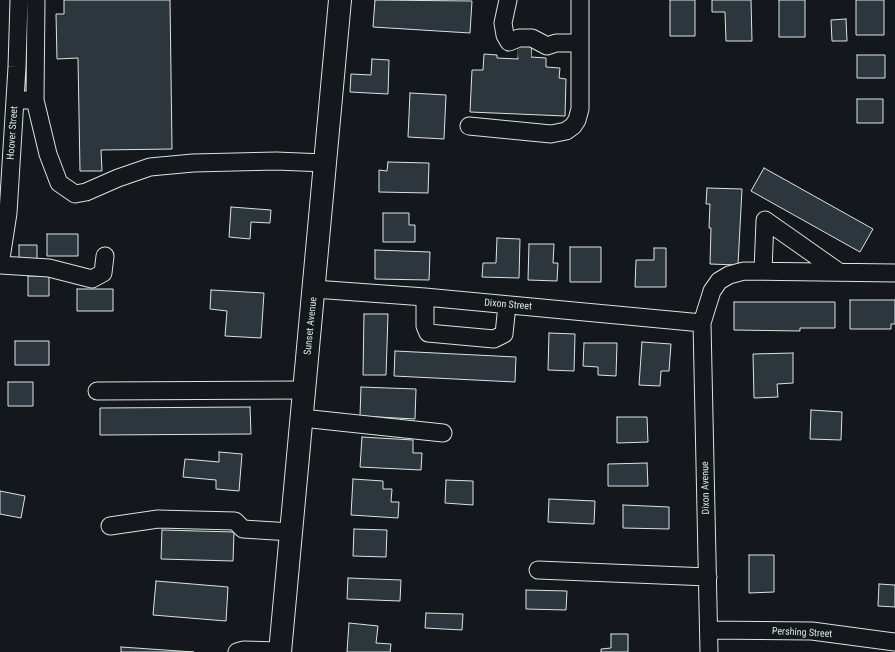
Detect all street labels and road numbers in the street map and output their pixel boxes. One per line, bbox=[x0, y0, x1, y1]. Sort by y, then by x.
street label: Hoover Street bbox=[5, 106, 21, 160]
street label: Sunset Avenue bbox=[302, 296, 320, 356]
street label: Dixon Street bbox=[484, 297, 532, 313]
street label: Dixon Avenue bbox=[700, 461, 712, 515]
street label: Pershing Street bbox=[772, 625, 832, 641]

